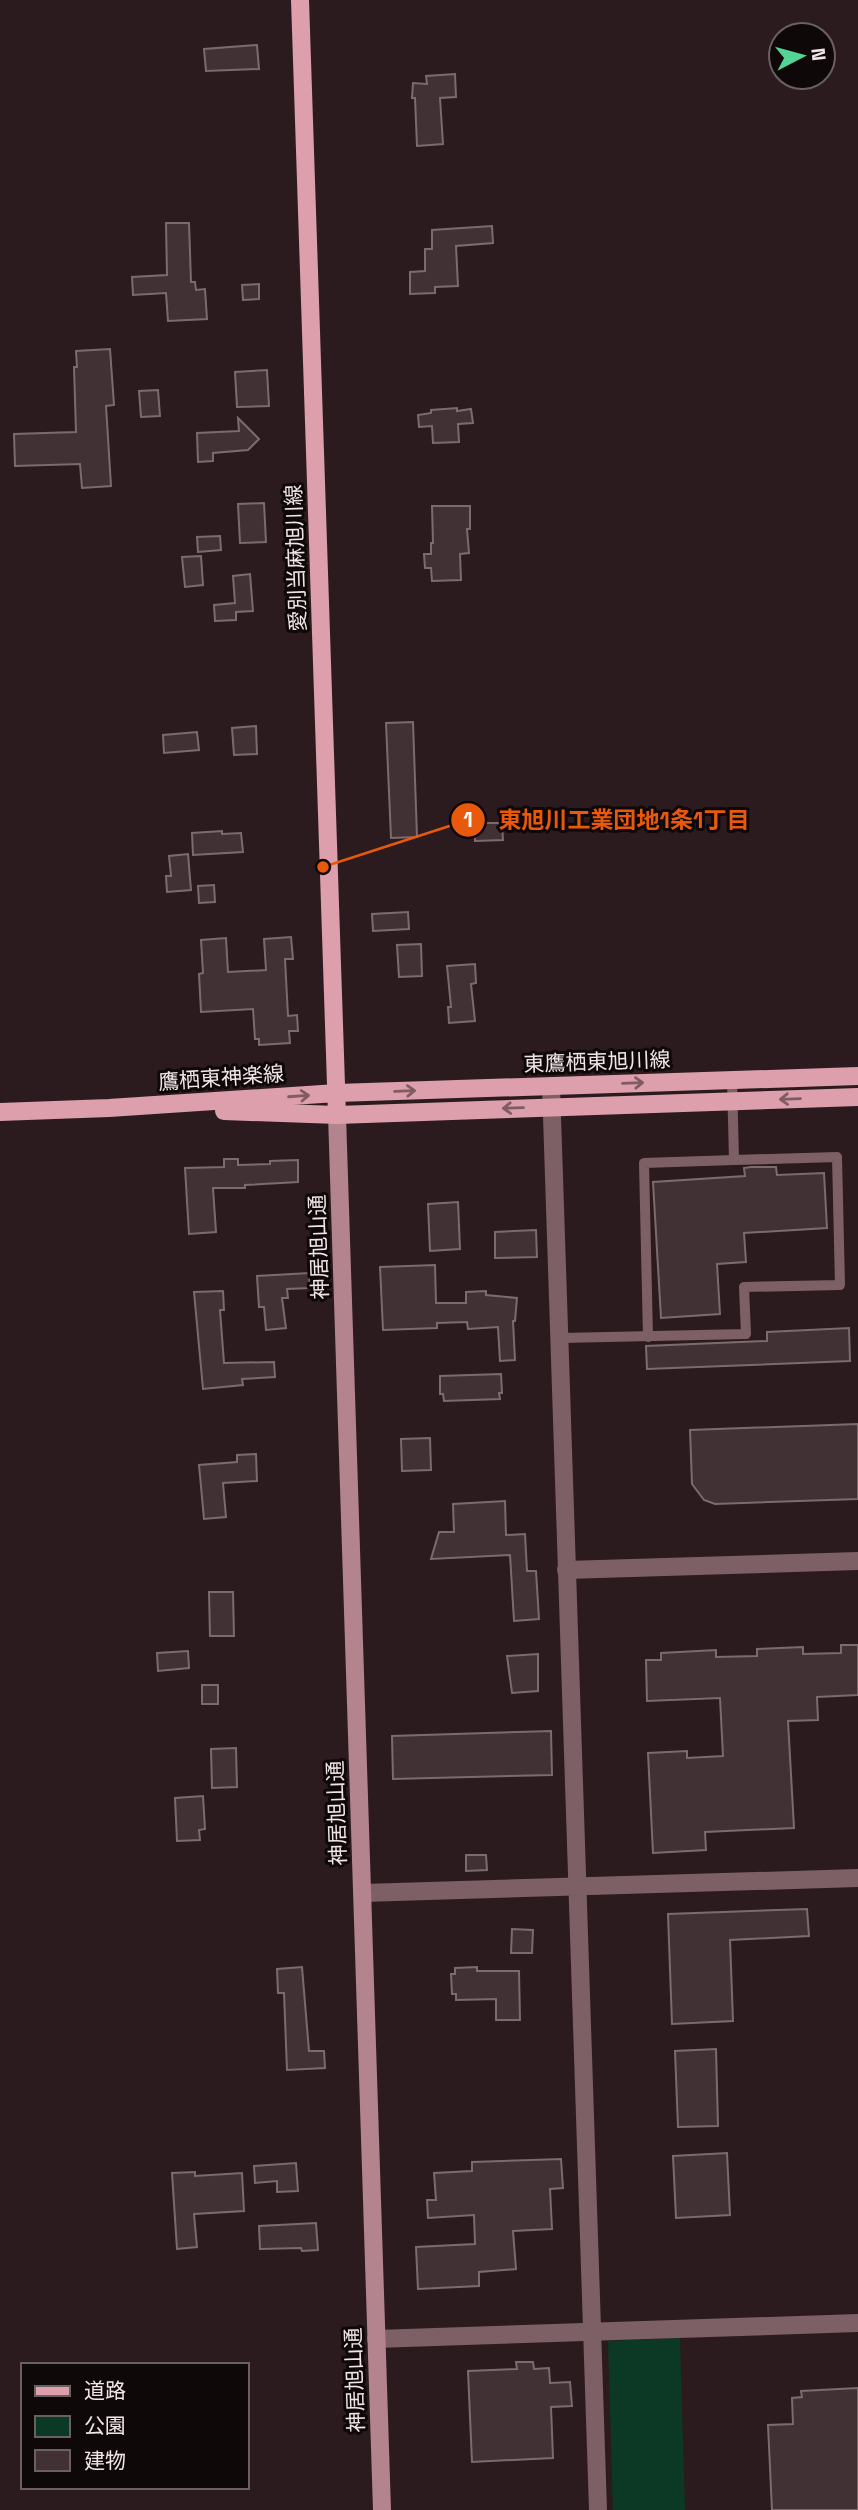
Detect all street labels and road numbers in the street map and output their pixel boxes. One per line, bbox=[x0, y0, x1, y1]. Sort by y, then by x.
street label: 愛別当麻旭川線 bbox=[279, 484, 312, 632]
street label: 東鷹栖東旭川線 bbox=[523, 1045, 671, 1078]
street label: 鷹栖東神楽線 bbox=[157, 1060, 285, 1095]
street label: 神居旭山通 bbox=[303, 1194, 334, 1300]
street label: 神居旭山通 bbox=[321, 1760, 352, 1866]
street label: 神居旭山通 bbox=[339, 2327, 370, 2433]

